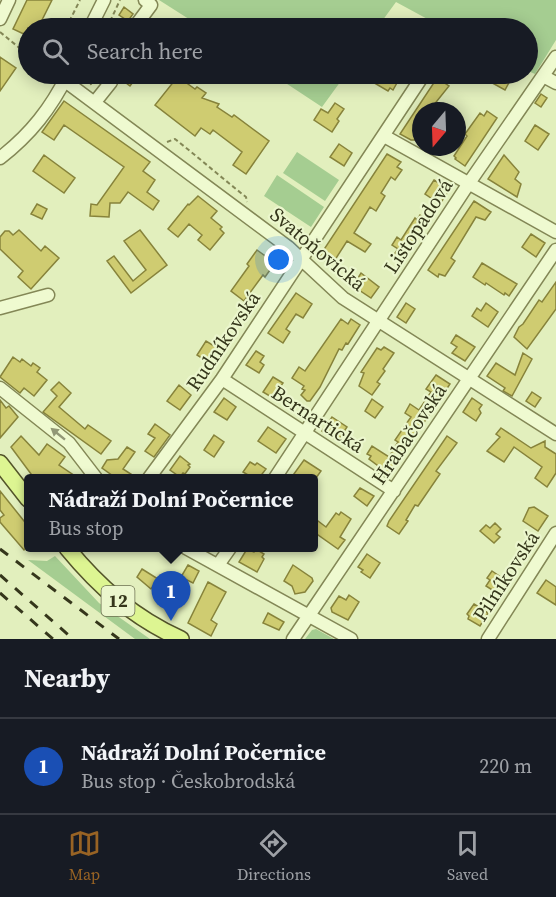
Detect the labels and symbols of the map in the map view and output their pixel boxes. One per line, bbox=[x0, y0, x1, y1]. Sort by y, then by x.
north arrow bbox=[412, 102, 466, 156]
street label: Listopadová bbox=[377, 172, 460, 279]
street label: Svatoňovická bbox=[264, 201, 372, 298]
your location bbox=[264, 245, 293, 274]
street label: Rudníkovská bbox=[179, 285, 267, 396]
street label: Hrabačovská bbox=[365, 377, 454, 490]
street label: Bernartická bbox=[266, 379, 371, 460]
one-way arrow bbox=[50, 428, 66, 441]
street label: Pilníkovská bbox=[466, 524, 546, 627]
pin: 1 bbox=[152, 572, 190, 621]
road number: 12 bbox=[102, 586, 134, 616]

